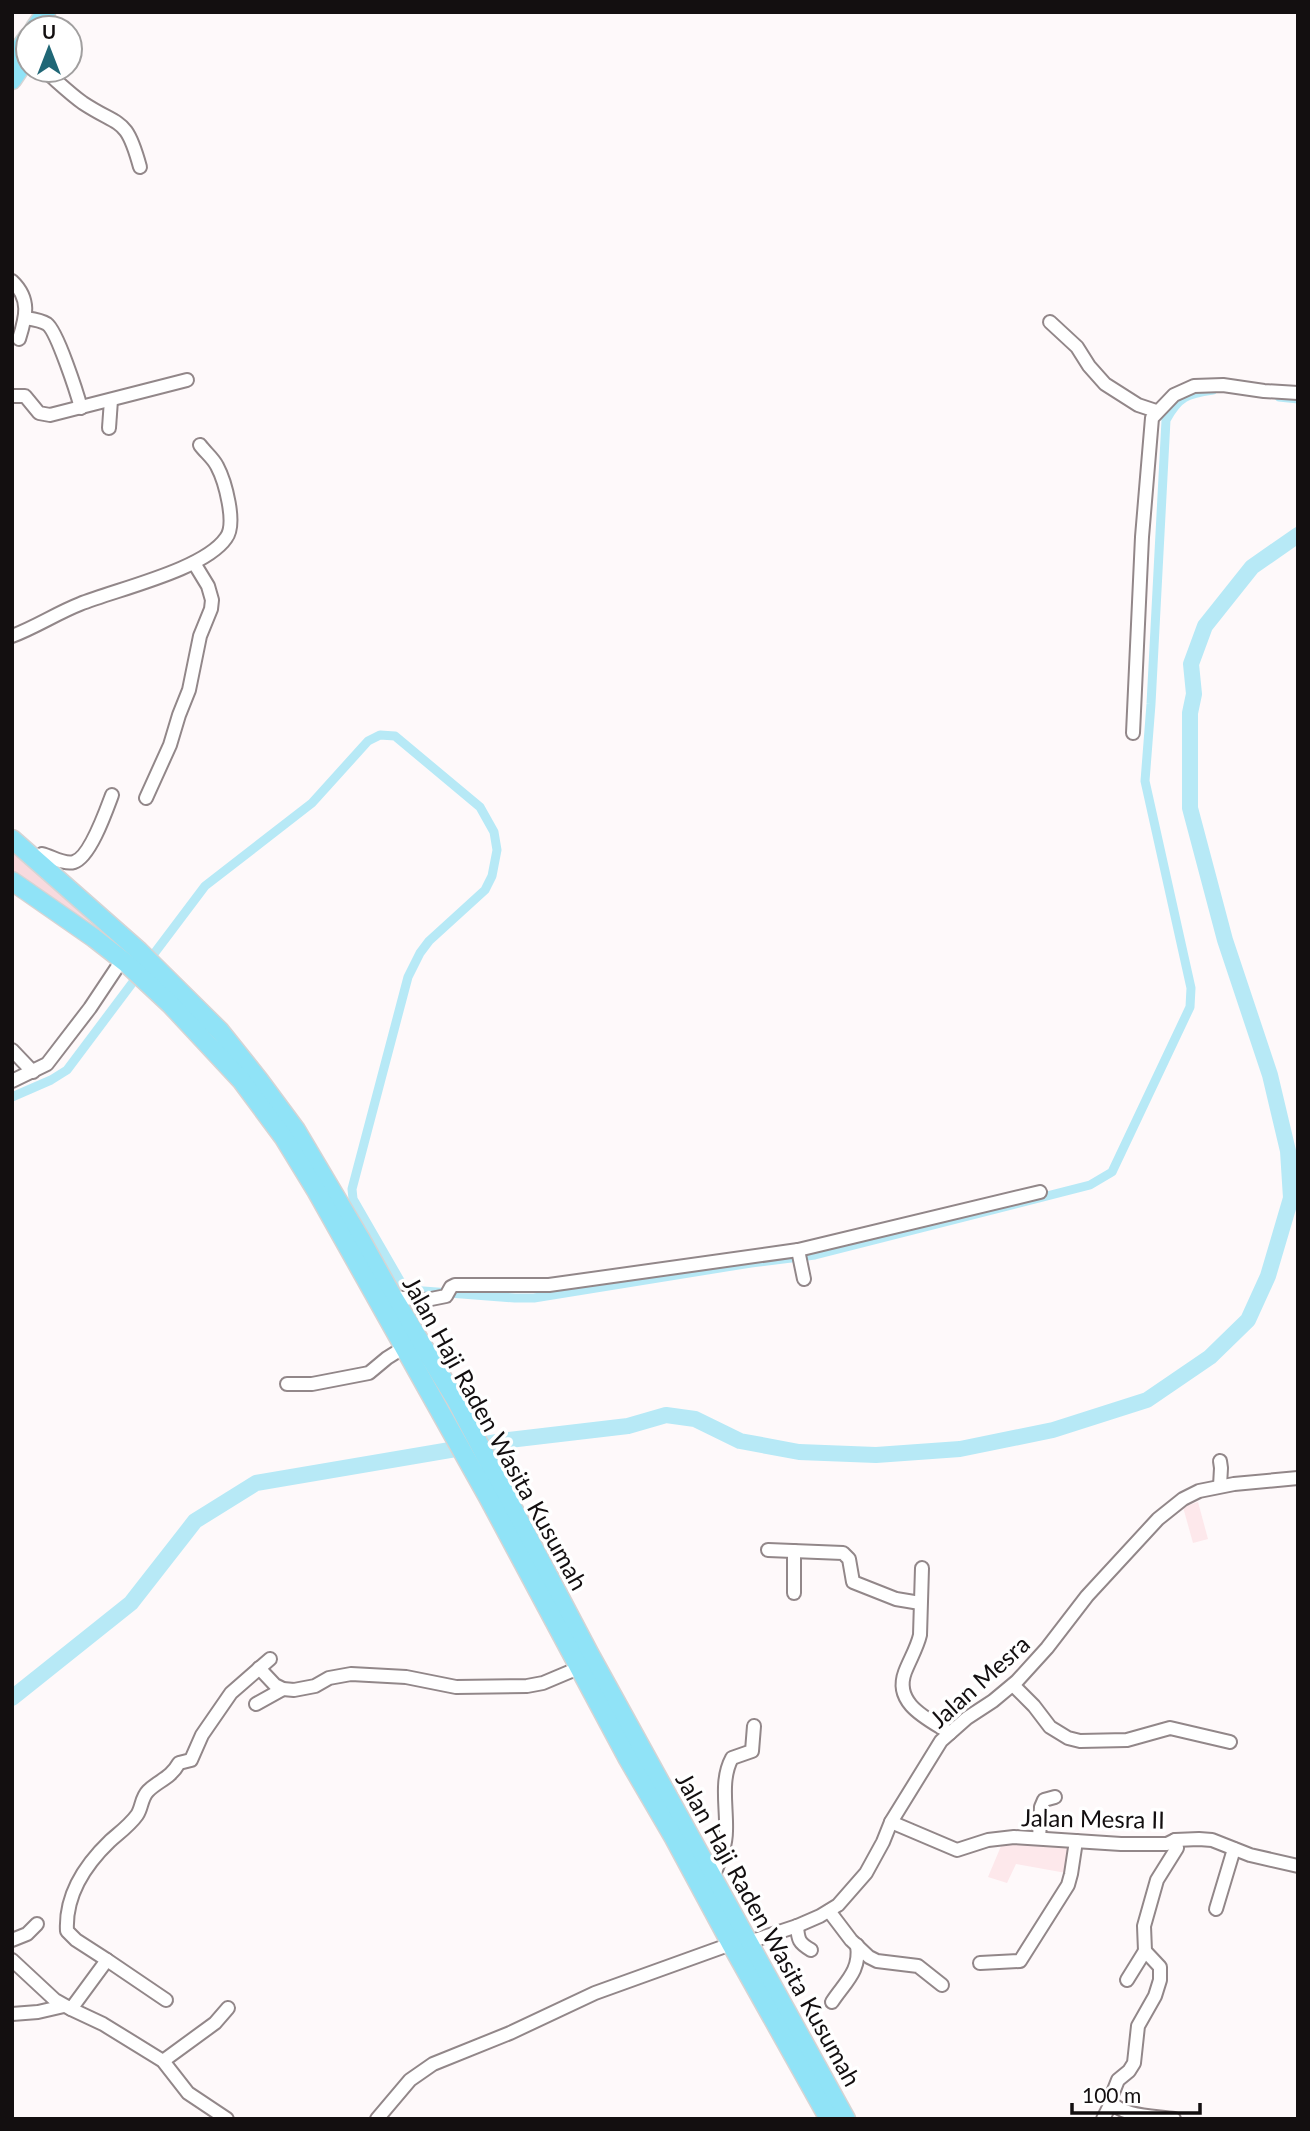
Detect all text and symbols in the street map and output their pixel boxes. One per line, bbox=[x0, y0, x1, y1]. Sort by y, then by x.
north arrow bbox=[14, 14, 84, 84]
text: U bbox=[42, 20, 56, 43]
street label: Jalan Haji Raden Wasita Kusumah bbox=[397, 1271, 595, 1595]
street label: Jalan Mesra bbox=[923, 1629, 1035, 1733]
street label: Jalan Haji Raden Wasita Kusumah bbox=[670, 1767, 868, 2091]
street label: Jalan Mesra II bbox=[1021, 1802, 1165, 1834]
scale bar bbox=[1072, 2072, 1200, 2116]
text: 100 m bbox=[1082, 2082, 1141, 2107]

